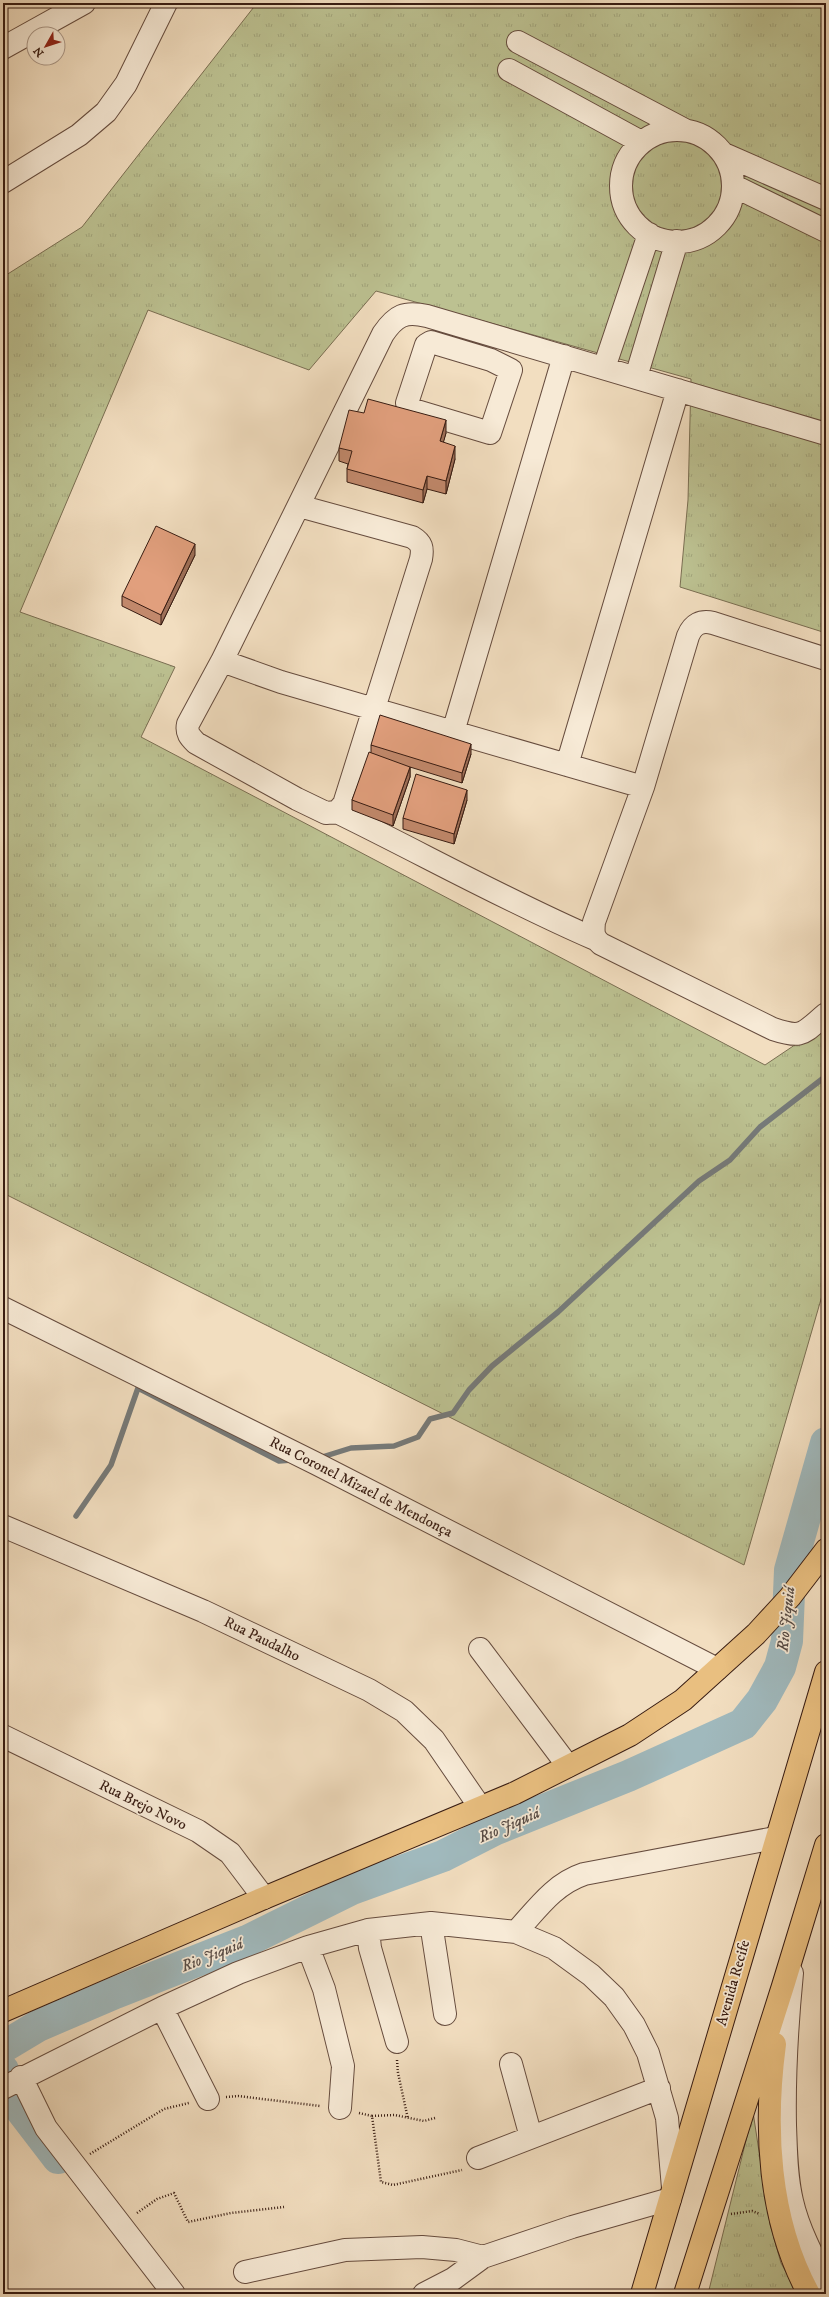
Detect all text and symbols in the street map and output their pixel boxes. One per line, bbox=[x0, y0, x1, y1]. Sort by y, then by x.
north arrow bbox=[26, 26, 66, 66]
text: N bbox=[31, 44, 47, 60]
street label: Rua Coronel Mizael de Mendonça bbox=[266, 1432, 456, 1542]
water label: Rio Jiquiá bbox=[773, 1583, 800, 1653]
street label: Rua Paudalho bbox=[221, 1612, 303, 1666]
street label: Rua Brejo Novo bbox=[96, 1776, 190, 1834]
water label: Rio Jiquiá bbox=[474, 1802, 545, 1848]
water label: Rio Jiquiá bbox=[177, 1933, 248, 1977]
street label: Avenida Recife bbox=[712, 1938, 754, 2028]

